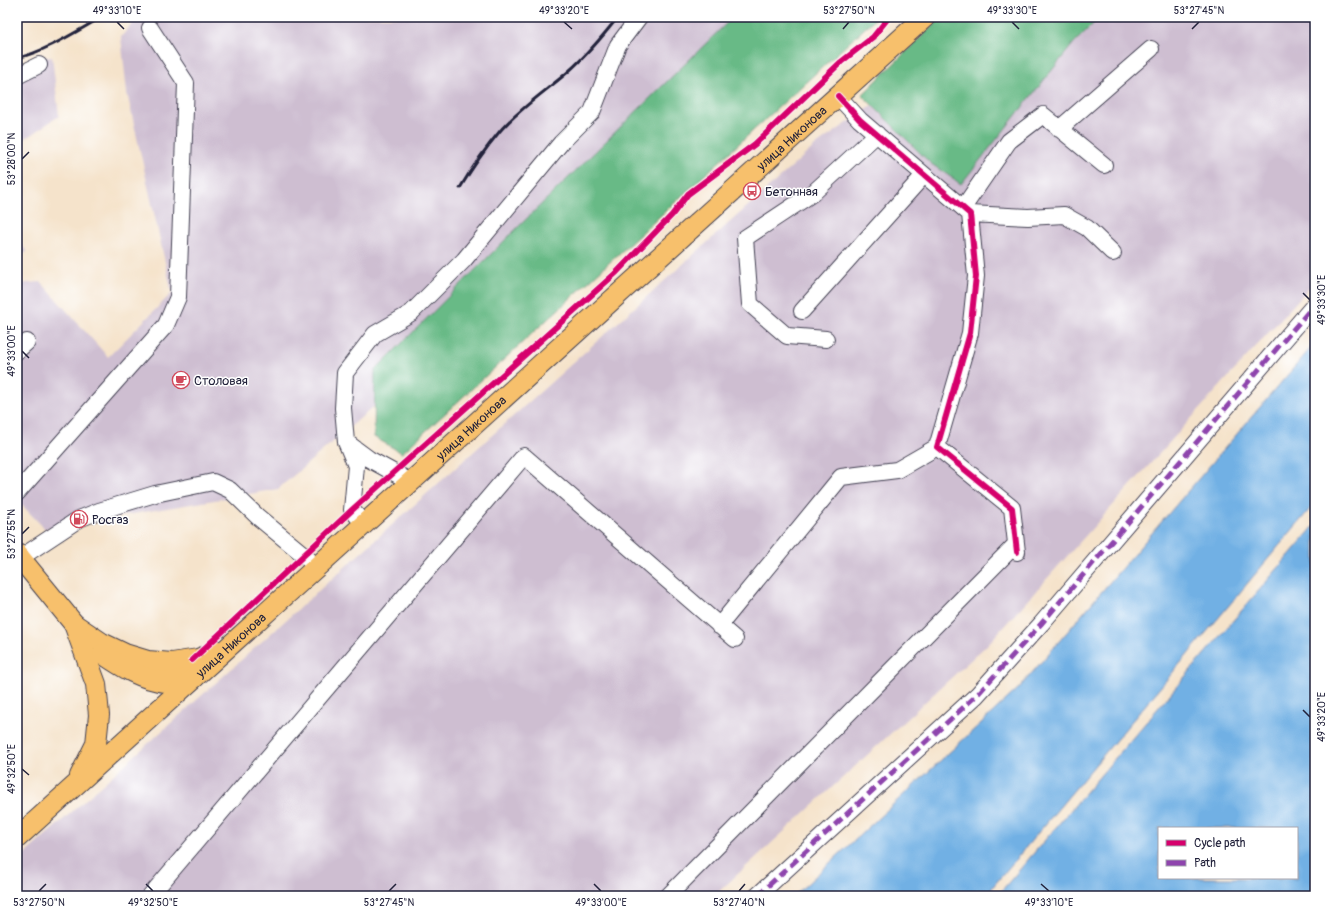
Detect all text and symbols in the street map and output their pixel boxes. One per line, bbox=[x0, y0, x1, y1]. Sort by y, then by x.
text: 49°33'10"E bbox=[93, 5, 141, 17]
text: 49°33'20"E bbox=[539, 5, 589, 17]
text: 53°27'50"N bbox=[823, 5, 875, 17]
text: 49°33'30"E bbox=[987, 5, 1037, 17]
text: 53°27'45"N bbox=[1174, 5, 1224, 17]
street label: улица Никонова bbox=[753, 103, 830, 175]
text: 53°28'00"N bbox=[6, 133, 18, 185]
bus stop icon: Бетонная bbox=[742, 181, 762, 201]
place label: Бетонная bbox=[765, 184, 818, 200]
text: 49°33'30"E bbox=[1316, 275, 1328, 325]
text: 49°33'00"E bbox=[6, 325, 18, 377]
cafe icon: Столовая bbox=[171, 370, 191, 390]
place label: Столовая bbox=[194, 373, 248, 389]
street label: улица Никонова bbox=[433, 393, 510, 465]
text: 53°27'55"N bbox=[6, 509, 18, 559]
fuel station icon: Росгаз bbox=[69, 509, 89, 529]
place label: Росгаз bbox=[92, 512, 129, 528]
street label: улица Никонова bbox=[192, 610, 270, 682]
text: 49°33'20"E bbox=[1316, 692, 1328, 742]
text: 49°32'50"E bbox=[6, 744, 18, 794]
legend bbox=[1158, 827, 1298, 879]
text: Cycle path bbox=[1194, 836, 1246, 851]
text: Path bbox=[1194, 856, 1216, 871]
text: 53°27'50"N bbox=[13, 897, 65, 909]
text: 49°32'50"E bbox=[128, 897, 178, 909]
text: 53°27'45"N bbox=[364, 897, 414, 909]
text: 49°33'00"E bbox=[575, 897, 627, 909]
text: 53°27'40"N bbox=[713, 897, 765, 909]
text: 49°33'10"E bbox=[1025, 897, 1073, 909]

